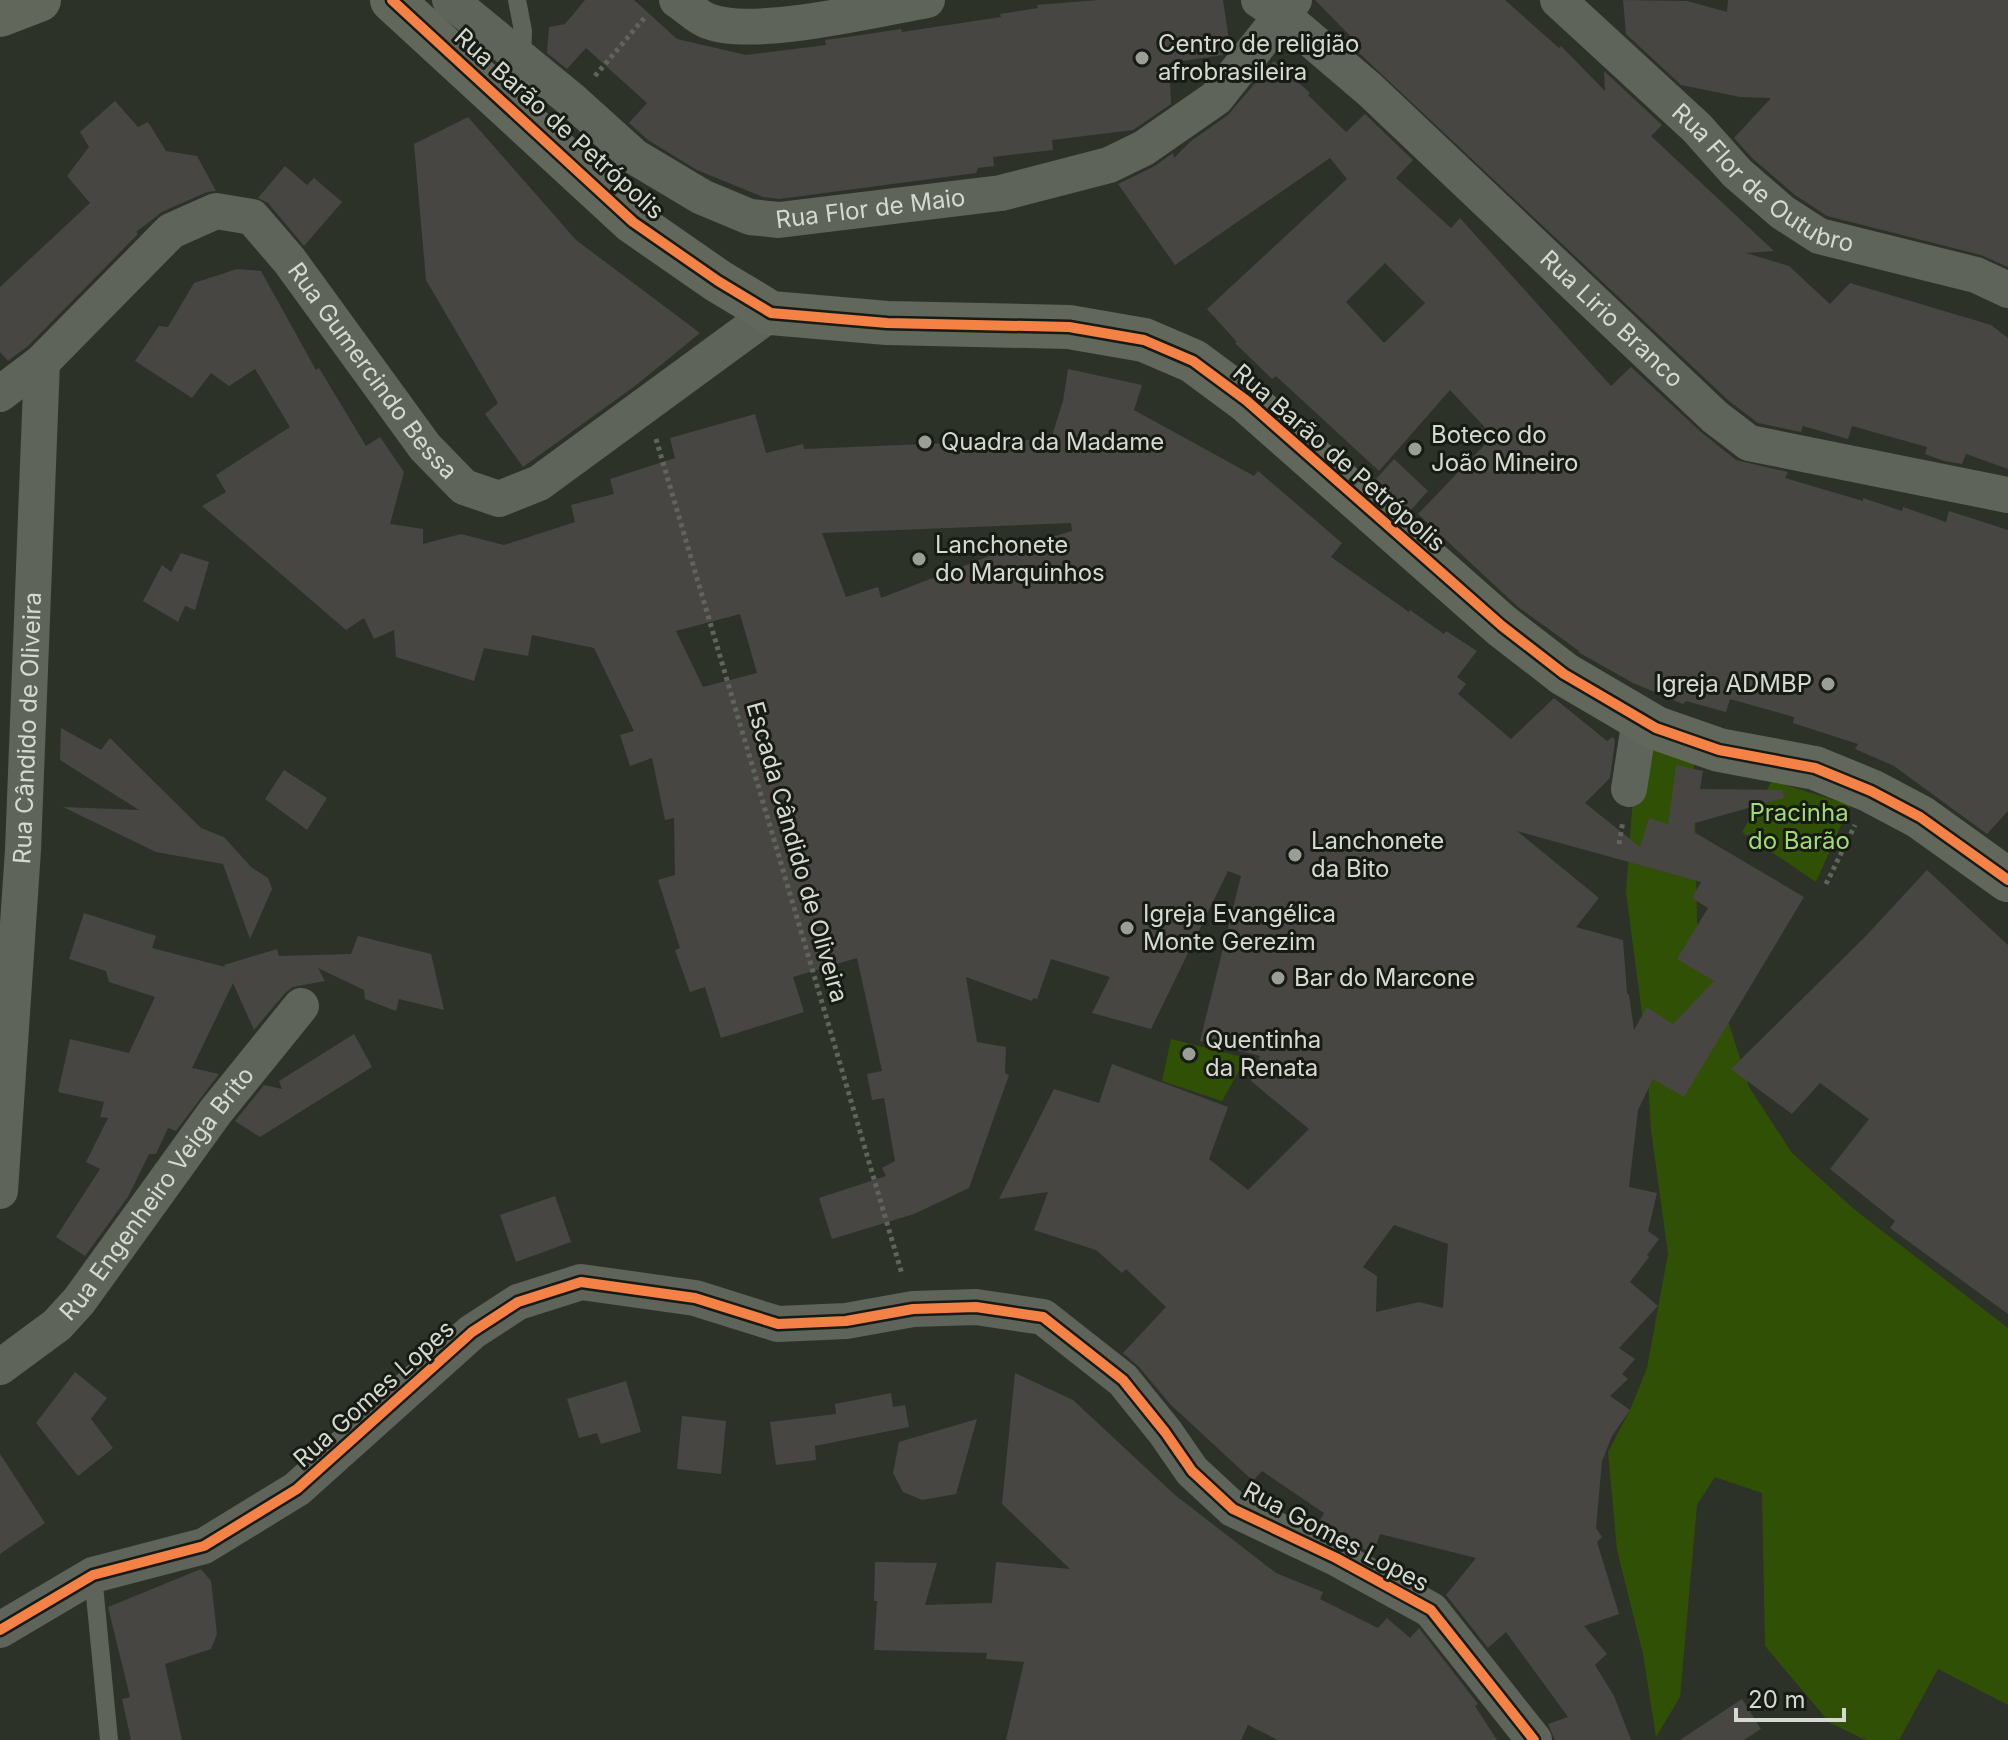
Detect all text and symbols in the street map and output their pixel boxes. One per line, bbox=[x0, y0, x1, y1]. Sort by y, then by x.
street label: Rua Barão de Petrópolis bbox=[449, 22, 670, 225]
place label: Centro de religião afrobrasileira bbox=[1158, 29, 1359, 86]
marker: Centro de religião afrobrasileira bbox=[1133, 49, 1151, 67]
street label: Rua Flor de Outubro bbox=[1666, 97, 1857, 258]
street label: Rua Flor de Maio bbox=[774, 182, 967, 234]
street label: Rua Lirio Branco bbox=[1534, 244, 1690, 393]
street label: Rua Gumercindo Bessa bbox=[282, 257, 463, 485]
street label: Rua Barão de Petrópolis bbox=[1227, 358, 1451, 558]
place label: Boteco do João Mineiro bbox=[1431, 420, 1578, 477]
place label: Quadra da Madame bbox=[941, 427, 1164, 456]
marker: Quadra da Madame bbox=[916, 433, 934, 451]
marker: Boteco do João Mineiro bbox=[1406, 440, 1424, 458]
place label: Lanchonete do Marquinhos bbox=[935, 530, 1105, 587]
marker: Lanchonete do Marquinhos bbox=[910, 550, 928, 568]
street label: Rua Cândido de Oliveira bbox=[7, 591, 47, 865]
place label: Igreja ADMBP bbox=[1656, 669, 1812, 698]
marker: Igreja ADMBP bbox=[1819, 675, 1837, 693]
street label: Escada Cândido de Oliveira bbox=[741, 698, 854, 1006]
park label: Pracinha do Barão bbox=[1748, 798, 1850, 855]
place label: Lanchonete da Bito bbox=[1311, 826, 1444, 883]
marker: Lanchonete da Bito bbox=[1286, 846, 1304, 864]
place label: Igreja Evangélica Monte Gerezim bbox=[1143, 899, 1336, 956]
marker: Igreja Evangélica Monte Gerezim bbox=[1118, 919, 1136, 937]
place label: Bar do Marcone bbox=[1294, 963, 1475, 992]
marker: Bar do Marcone bbox=[1269, 969, 1287, 987]
place label: Quentinha da Renata bbox=[1205, 1025, 1321, 1082]
marker: Quentinha da Renata bbox=[1180, 1045, 1198, 1063]
street label: Rua Engenheiro Veiga Brito bbox=[53, 1061, 260, 1326]
street label: Rua Gomes Lopes bbox=[287, 1314, 460, 1473]
street label: Rua Gomes Lopes bbox=[1239, 1475, 1434, 1598]
scale bar bbox=[1736, 1672, 1844, 1722]
text: 20 m bbox=[1748, 1685, 1806, 1714]

